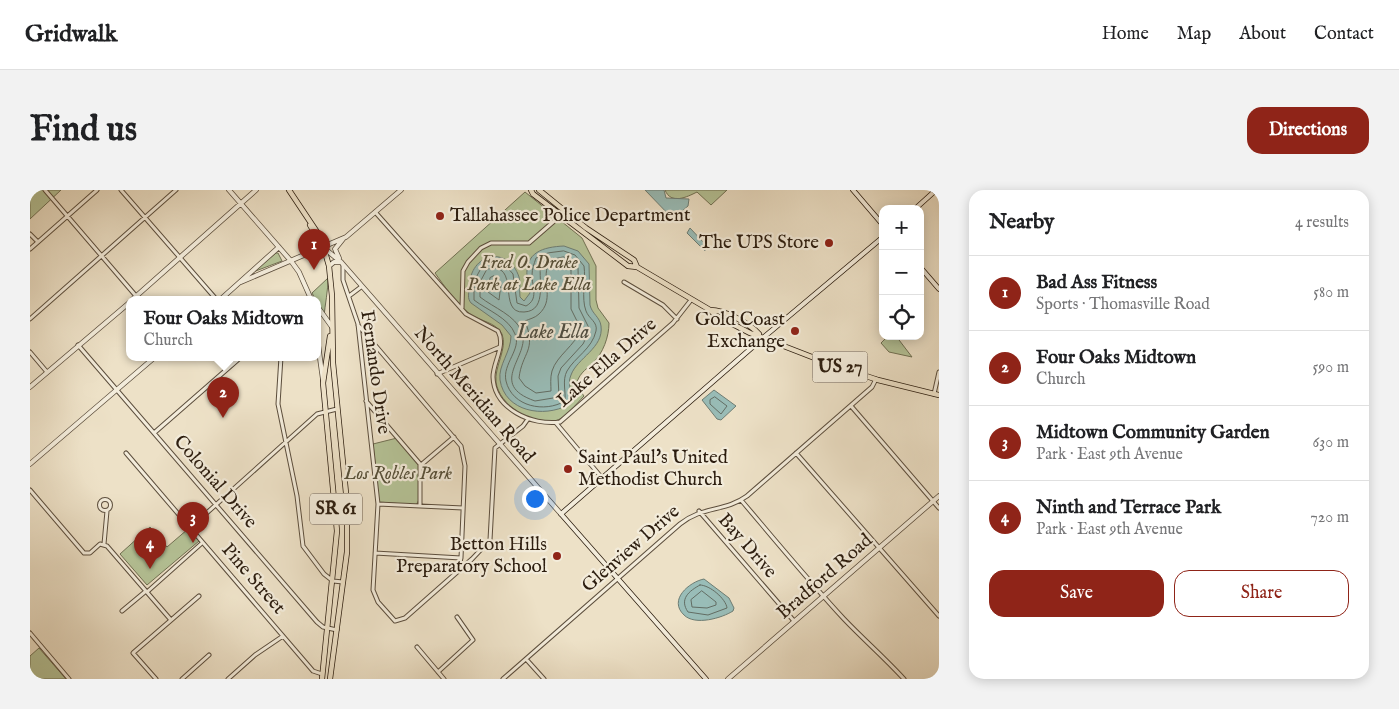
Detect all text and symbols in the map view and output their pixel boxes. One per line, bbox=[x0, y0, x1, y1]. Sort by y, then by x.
text: Gridwalk bbox=[25, 19, 117, 50]
text: Home bbox=[1102, 23, 1149, 46]
text: Map bbox=[1177, 23, 1211, 46]
text: About bbox=[1239, 23, 1286, 46]
text: Contact bbox=[1314, 23, 1374, 46]
button: Directions bbox=[1247, 107, 1369, 154]
text: Find us bbox=[30, 108, 137, 153]
place label: Tallahassee Police Department bbox=[450, 204, 691, 228]
map controls bbox=[879, 205, 924, 340]
button: + bbox=[879, 205, 924, 250]
text: Nearby bbox=[989, 209, 1054, 236]
marker: Tallahassee Police Department bbox=[434, 210, 446, 222]
text: 4 results bbox=[1295, 213, 1349, 233]
pin: 1 bbox=[298, 229, 330, 270]
place label: The UPS Store bbox=[699, 231, 819, 255]
marker: The UPS Store bbox=[823, 237, 835, 249]
button: − bbox=[879, 250, 924, 295]
park label: Fred O. Drake Park at Lake Ella bbox=[467, 251, 591, 297]
text: Bad Ass Fitness bbox=[1036, 271, 1157, 295]
text: 1 bbox=[1002, 283, 1008, 303]
text: 580 m bbox=[1313, 283, 1349, 303]
button: locate bbox=[879, 295, 924, 340]
text: Sports · Thomasville Road bbox=[1036, 295, 1210, 315]
popup bbox=[126, 296, 321, 361]
text: Four Oaks Midtown bbox=[143, 307, 304, 331]
place label: Gold Coast Exchange bbox=[695, 308, 785, 354]
street label: Fernando Drive bbox=[354, 309, 396, 436]
street label: Lake Ella Drive bbox=[552, 313, 662, 413]
water label: Lake Ella bbox=[516, 320, 589, 345]
street label: North Meridian Road bbox=[408, 322, 540, 469]
marker: Gold Coast Exchange bbox=[789, 325, 801, 337]
text: Church bbox=[143, 331, 193, 351]
text: Four Oaks Midtown bbox=[1036, 346, 1196, 370]
road number: US 27 bbox=[812, 352, 868, 382]
text: 2 bbox=[1001, 358, 1009, 378]
text: 590 m bbox=[1313, 358, 1349, 378]
text: Church bbox=[1036, 370, 1085, 390]
pin: 2 bbox=[207, 377, 239, 418]
text: Midtown Community Garden bbox=[1036, 421, 1270, 445]
street label: Colonial Drive bbox=[168, 430, 262, 534]
text: 3 bbox=[1002, 433, 1008, 453]
text: 630 m bbox=[1313, 433, 1349, 453]
text: Park · East 9th Avenue bbox=[1036, 445, 1183, 465]
place label: Saint Paul's United Methodist Church bbox=[578, 446, 729, 492]
park label: Los Robles Park bbox=[343, 462, 453, 486]
marker: Saint Paul's United Methodist Church bbox=[562, 463, 574, 475]
your location bbox=[522, 486, 548, 512]
road number: SR 61 bbox=[310, 494, 362, 524]
text: Ninth and Terrace Park bbox=[1036, 496, 1221, 520]
street label: Glenview Drive bbox=[577, 500, 685, 598]
pin: 3 bbox=[177, 502, 209, 543]
text: 4 bbox=[1001, 508, 1009, 528]
text: 720 m bbox=[1310, 508, 1349, 528]
street label: Bay Drive bbox=[712, 509, 782, 584]
text: Park · East 9th Avenue bbox=[1036, 520, 1183, 540]
pin: 4 bbox=[134, 528, 166, 569]
street label: Bradford Road bbox=[772, 528, 878, 625]
place label: Betton Hills Preparatory School bbox=[396, 533, 548, 579]
street label: Pine Street bbox=[216, 539, 291, 620]
marker: Betton Hills Preparatory School bbox=[551, 550, 563, 562]
button: Save bbox=[989, 570, 1164, 617]
button: Share bbox=[1174, 570, 1349, 617]

